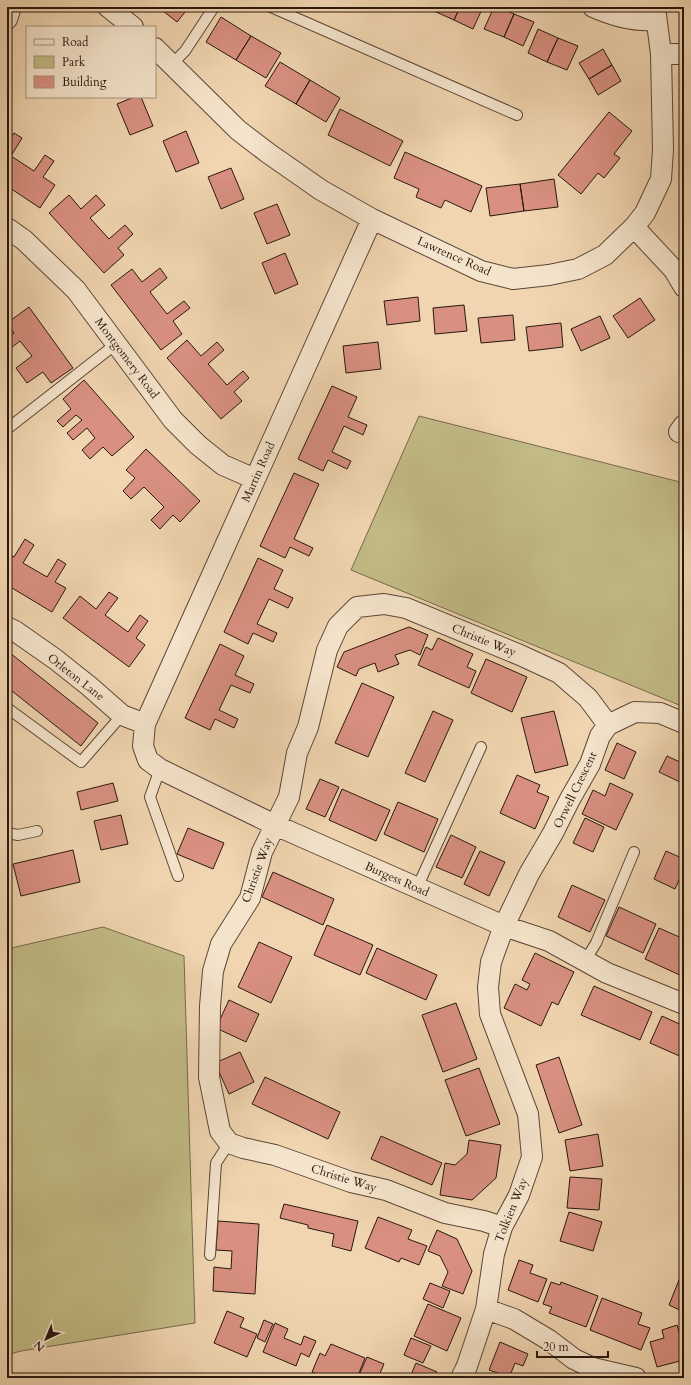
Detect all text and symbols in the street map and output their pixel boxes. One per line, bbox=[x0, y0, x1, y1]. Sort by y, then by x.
legend bbox=[26, 26, 156, 98]
text: Road bbox=[62, 34, 89, 50]
text: Park bbox=[62, 54, 86, 70]
text: Building bbox=[62, 74, 107, 90]
street label: Lawrence Road bbox=[415, 233, 494, 280]
street label: Montgomery Road bbox=[91, 314, 163, 402]
street label: Martin Road bbox=[238, 439, 279, 505]
street label: Christie Way bbox=[449, 620, 519, 660]
street label: Orleton Lane bbox=[44, 650, 108, 704]
street label: Orwell Crescent bbox=[549, 749, 601, 831]
street label: Christie Way bbox=[238, 835, 276, 905]
street label: Burgess Road bbox=[362, 858, 432, 901]
street label: Christie Way bbox=[309, 1160, 380, 1196]
street label: Tolkien Way bbox=[491, 1175, 531, 1245]
north arrow bbox=[26, 1319, 66, 1359]
scale bar bbox=[537, 1333, 608, 1359]
text: N bbox=[30, 1337, 48, 1355]
text: 20 m bbox=[543, 1339, 570, 1355]

